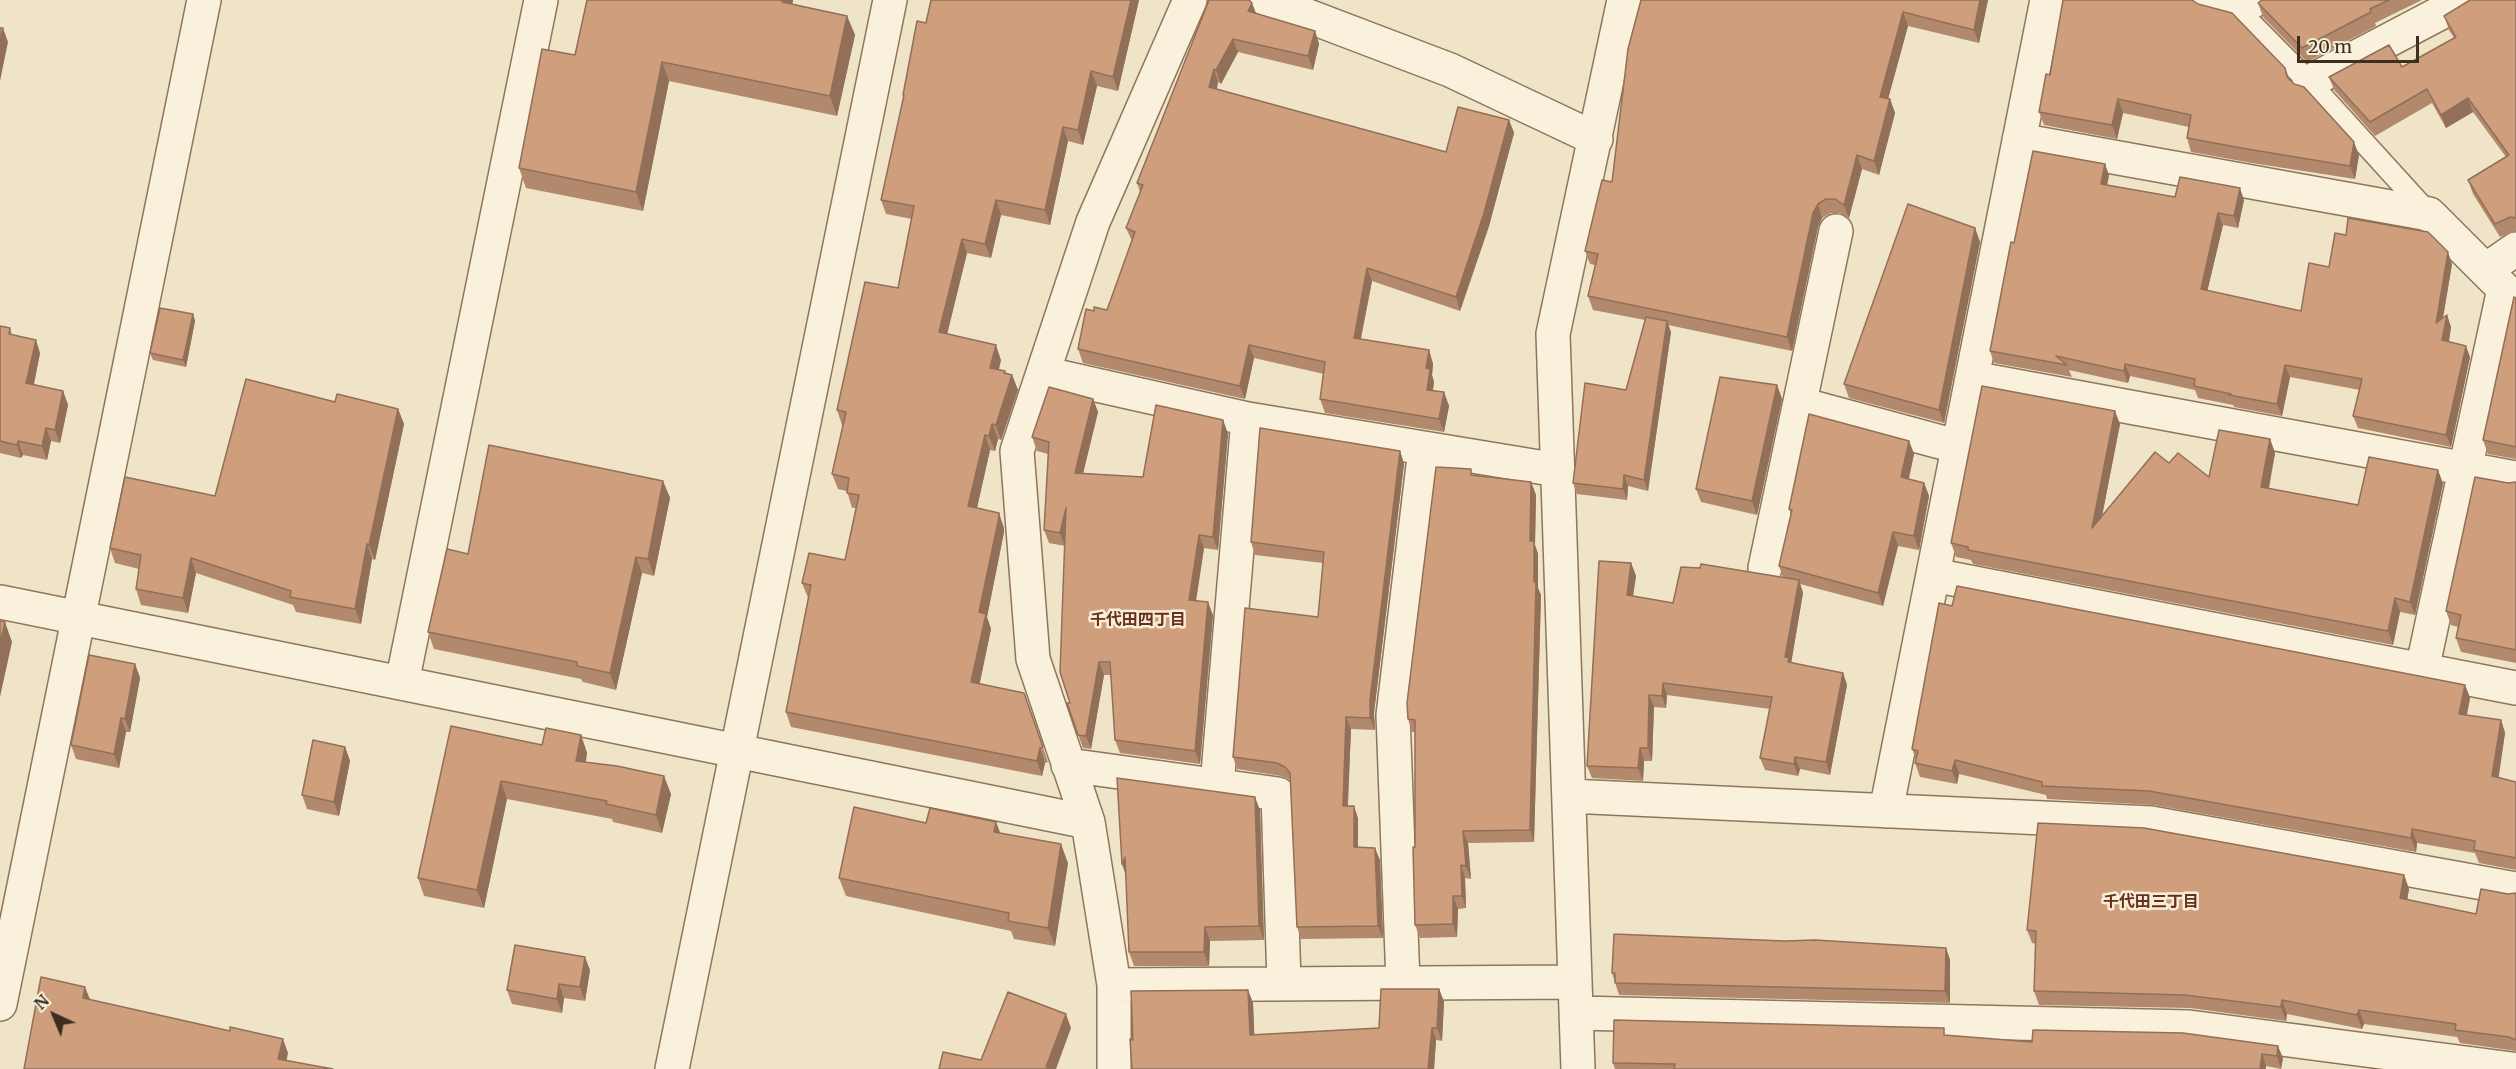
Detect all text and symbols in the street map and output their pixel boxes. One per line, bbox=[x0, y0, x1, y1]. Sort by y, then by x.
scale bar bbox=[2300, 24, 2422, 62]
text: 20 m bbox=[2308, 35, 2352, 58]
district label: 千代田四丁目 bbox=[1090, 610, 1186, 630]
district label: 千代田三丁目 bbox=[2103, 892, 2199, 912]
north arrow bbox=[24, 985, 84, 1045]
text: N bbox=[30, 990, 53, 1014]

